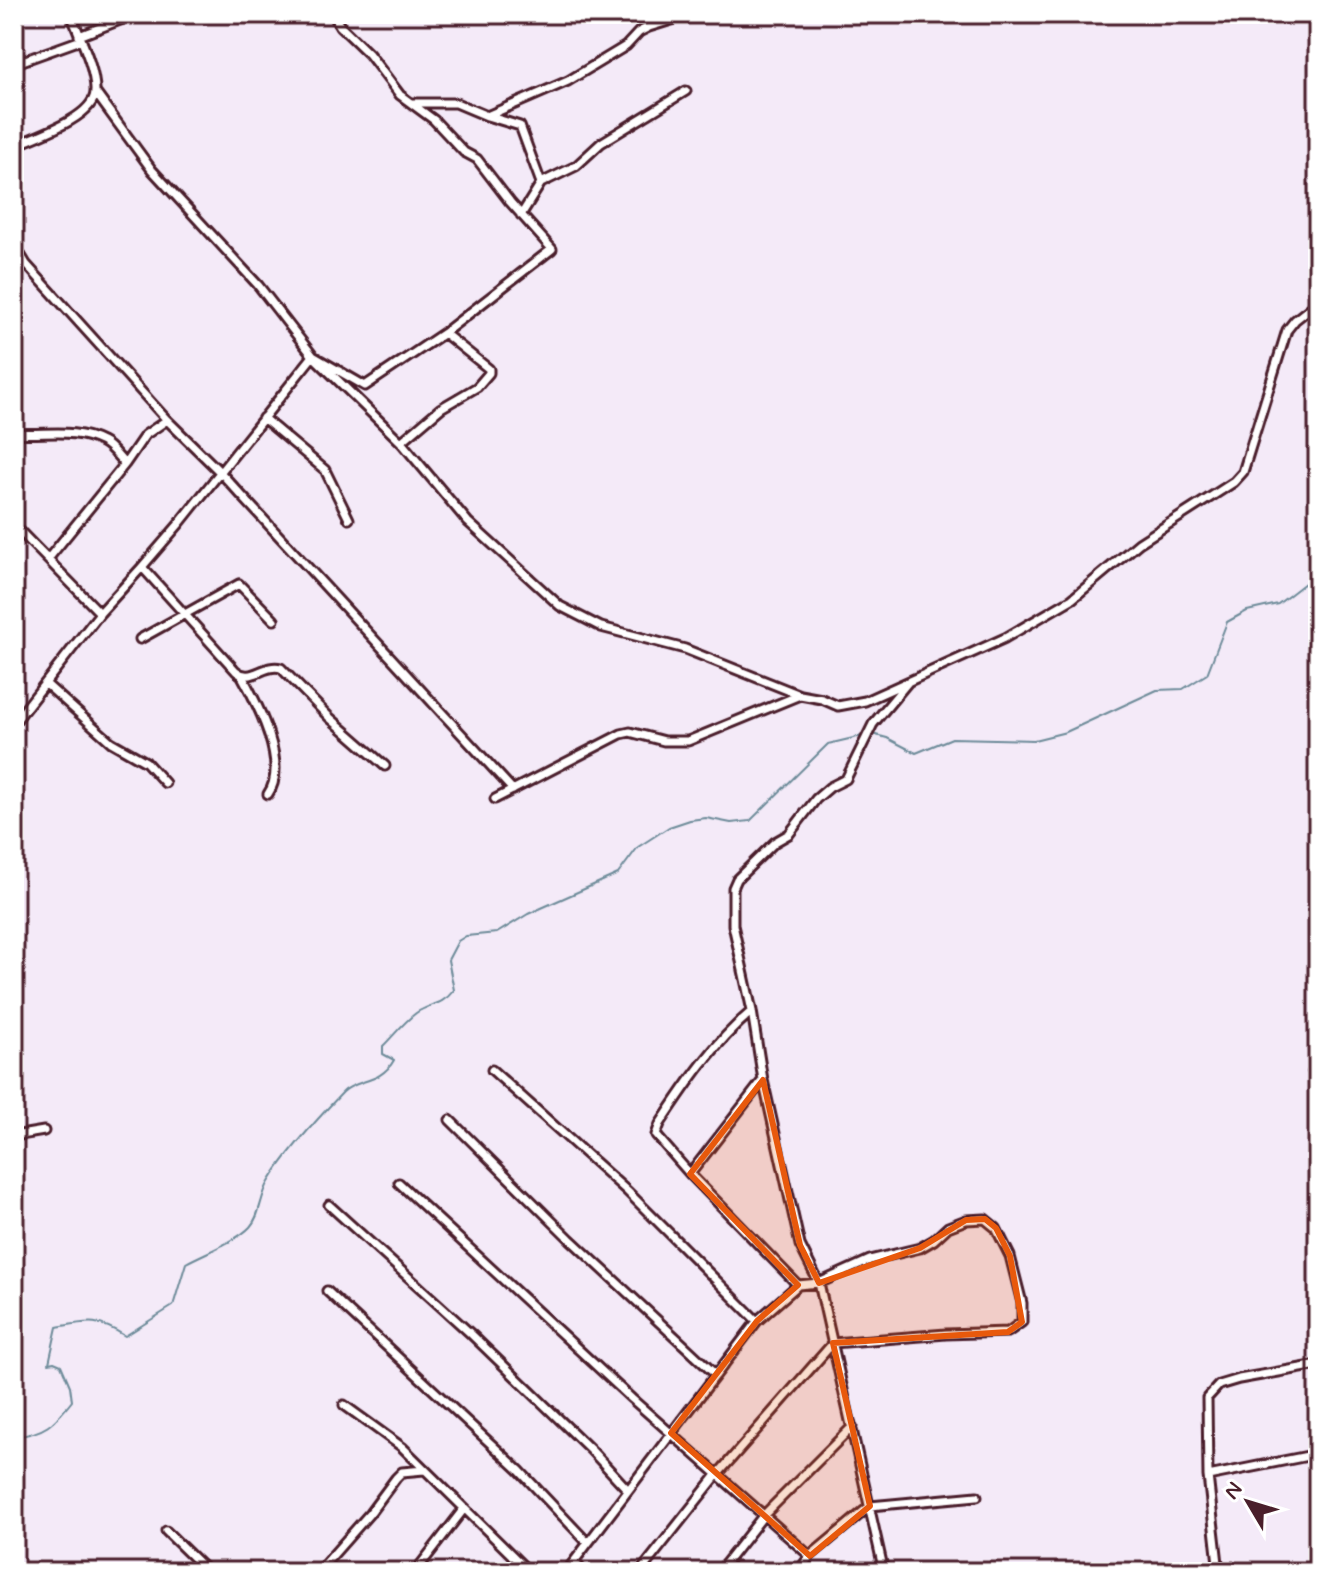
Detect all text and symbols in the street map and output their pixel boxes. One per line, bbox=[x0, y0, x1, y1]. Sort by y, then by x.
north arrow bbox=[1208, 1462, 1288, 1542]
text: N bbox=[1218, 1477, 1249, 1505]

